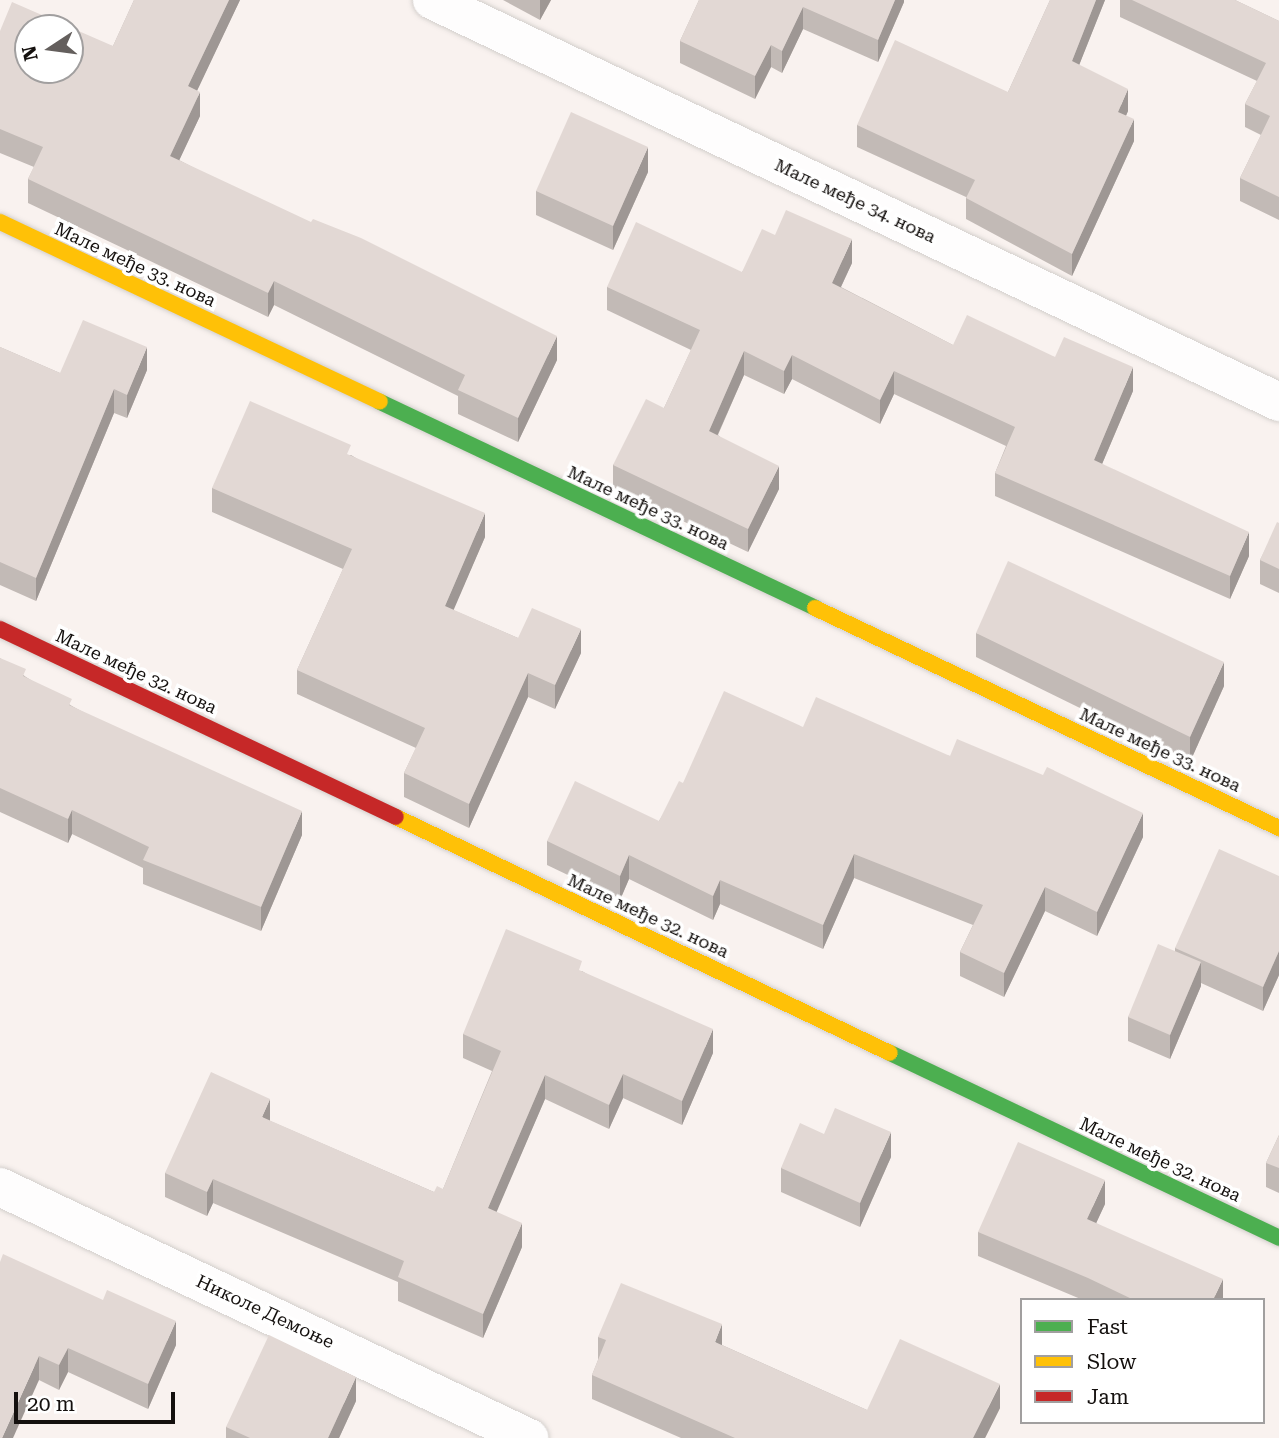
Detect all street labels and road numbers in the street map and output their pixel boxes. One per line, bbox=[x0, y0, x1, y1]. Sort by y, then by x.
street label: Мале међе 34. нова bbox=[771, 154, 939, 248]
street label: Мале међе 33. нова bbox=[51, 218, 219, 312]
street label: Мале међе 33. нова bbox=[564, 461, 732, 555]
street label: Мале међе 32. нова bbox=[52, 625, 220, 719]
street label: Мале међе 33. нова bbox=[1076, 703, 1244, 797]
street label: Мале међе 32. нова bbox=[564, 869, 732, 963]
street label: Мале међе 32. нова bbox=[1076, 1113, 1244, 1207]
street label: Николе Демоње bbox=[193, 1271, 337, 1353]

